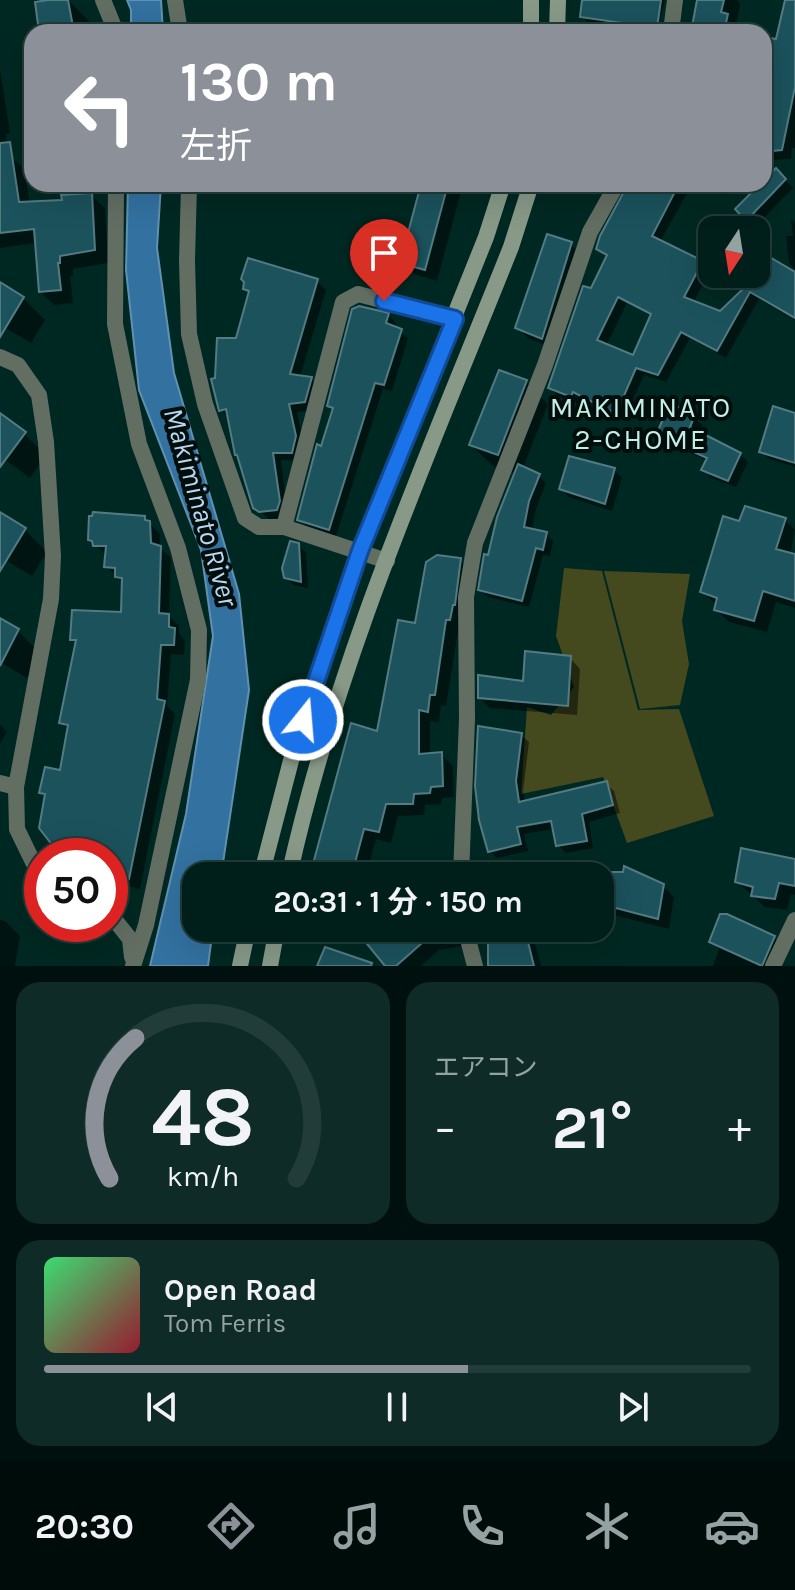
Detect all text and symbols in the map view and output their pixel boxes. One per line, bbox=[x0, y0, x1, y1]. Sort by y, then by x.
text: 130 m bbox=[180, 49, 338, 114]
icon: left bbox=[48, 56, 152, 160]
text: 左折 bbox=[180, 125, 252, 167]
north arrow bbox=[698, 216, 770, 288]
map controls bbox=[698, 216, 770, 288]
pin bbox=[350, 219, 418, 301]
icon: arrive bbox=[362, 231, 406, 275]
district label: MAKIMINATO 2-CHOME bbox=[550, 391, 732, 456]
water label: Makiminato River bbox=[157, 404, 246, 611]
position arrow bbox=[261, 678, 345, 762]
speed limit sign: 50 bbox=[24, 838, 128, 942]
text: 20:31 · 1 分 · 150 m bbox=[273, 884, 523, 920]
text: エアコン bbox=[434, 1052, 538, 1083]
text: 48 bbox=[151, 1069, 254, 1166]
text: 21° bbox=[552, 1093, 633, 1163]
text: − bbox=[434, 1102, 457, 1153]
text: + bbox=[728, 1102, 751, 1153]
text: km/h bbox=[167, 1160, 239, 1193]
text: Open Road bbox=[164, 1272, 317, 1308]
text: Tom Ferris bbox=[164, 1308, 286, 1339]
icon: previous bbox=[140, 1385, 184, 1429]
icon: pause bbox=[375, 1385, 419, 1429]
icon: next bbox=[611, 1385, 655, 1429]
icon: directions bbox=[203, 1498, 259, 1554]
icon: music bbox=[329, 1498, 385, 1554]
icon: phone bbox=[454, 1498, 510, 1554]
icon: climate bbox=[579, 1498, 635, 1554]
icon: car bbox=[704, 1498, 760, 1554]
text: 20:30 bbox=[35, 1505, 134, 1547]

